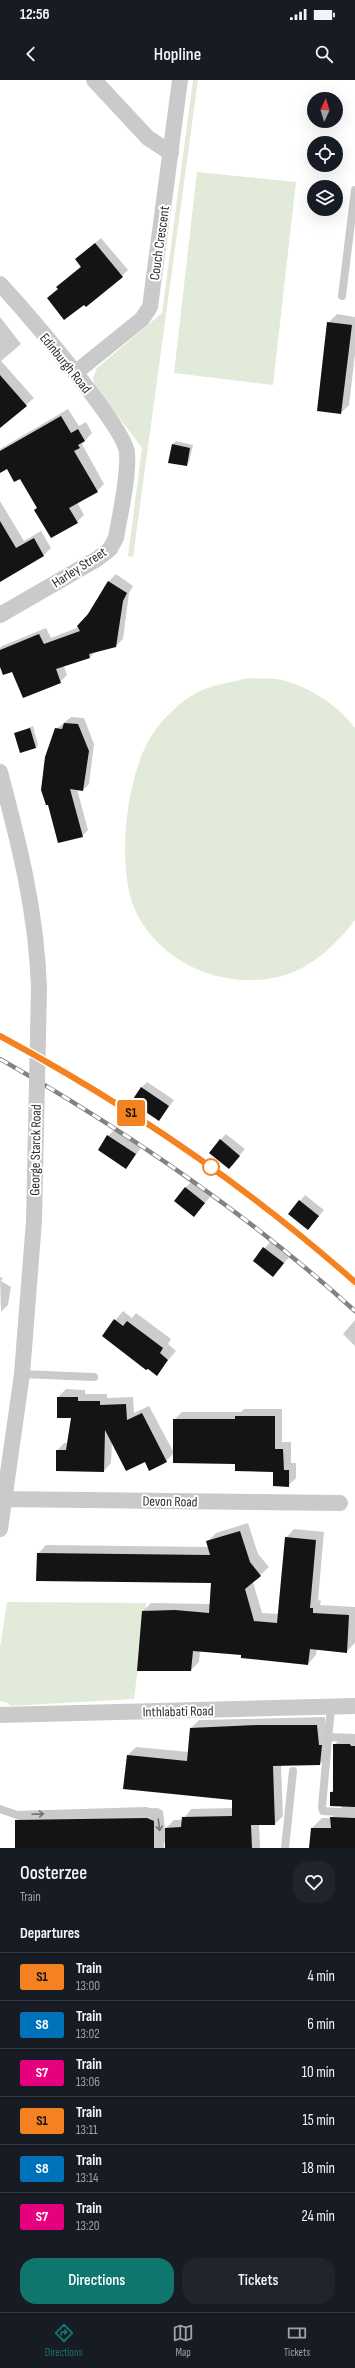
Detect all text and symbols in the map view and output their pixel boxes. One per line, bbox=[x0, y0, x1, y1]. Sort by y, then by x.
text: 12:56 bbox=[20, 5, 50, 24]
icon: back bbox=[20, 43, 42, 65]
icon: search bbox=[313, 43, 335, 65]
text: Hopline bbox=[154, 44, 201, 65]
north arrow bbox=[307, 92, 343, 128]
map controls bbox=[307, 92, 343, 216]
button: locate bbox=[307, 136, 343, 172]
button: layers bbox=[307, 180, 343, 216]
street label: Couch Crescent bbox=[146, 205, 173, 281]
street label: Edinburgh Road bbox=[36, 330, 95, 397]
street label: Harley Street bbox=[49, 543, 110, 591]
line badge: S1 bbox=[113, 1100, 149, 1126]
street label: George Starck Road bbox=[26, 1104, 45, 1196]
text: S1 bbox=[125, 1104, 137, 1121]
unlabelled marker bbox=[202, 1158, 220, 1176]
street label: Devon Road bbox=[142, 1493, 198, 1510]
street label: Inthlabati Road bbox=[142, 1702, 214, 1721]
one-way arrow bbox=[31, 1810, 44, 1818]
one-way arrow bbox=[155, 1818, 163, 1831]
button: heart bbox=[293, 1861, 335, 1903]
text: Oosterzee bbox=[20, 1862, 87, 1885]
text: Train bbox=[20, 1889, 41, 1905]
text: Departures bbox=[20, 1924, 80, 1943]
text: Train bbox=[76, 1959, 102, 1978]
text: 4 min bbox=[308, 1967, 335, 1986]
text: S1 bbox=[36, 1968, 48, 1985]
text: 13:00 bbox=[76, 1978, 100, 1994]
text: Train bbox=[76, 2007, 102, 2026]
text: 6 min bbox=[307, 2015, 335, 2034]
text: S8 bbox=[35, 2016, 49, 2033]
text: 13:02 bbox=[76, 2026, 100, 2042]
text: Train bbox=[76, 2055, 102, 2074]
text: 10 min bbox=[302, 2063, 335, 2082]
text: S7 bbox=[36, 2064, 48, 2081]
text: 13:06 bbox=[76, 2074, 100, 2090]
text: Train bbox=[76, 2103, 102, 2122]
text: 15 min bbox=[303, 2111, 335, 2130]
text: S1 bbox=[36, 2112, 48, 2129]
text: 13:11 bbox=[76, 2122, 98, 2138]
text: Train bbox=[76, 2151, 102, 2170]
text: 18 min bbox=[302, 2159, 335, 2178]
text: S8 bbox=[35, 2160, 49, 2177]
text: 13:14 bbox=[76, 2170, 98, 2186]
text: Train bbox=[76, 2199, 102, 2218]
text: 24 min bbox=[301, 2207, 335, 2226]
text: S7 bbox=[36, 2208, 48, 2225]
text: 13:20 bbox=[76, 2218, 100, 2234]
button: Directions bbox=[20, 2258, 174, 2304]
button: Tickets bbox=[182, 2258, 335, 2304]
tab: Directions bbox=[45, 2322, 83, 2359]
tab: Map bbox=[172, 2322, 194, 2359]
tab: Tickets bbox=[284, 2322, 310, 2359]

